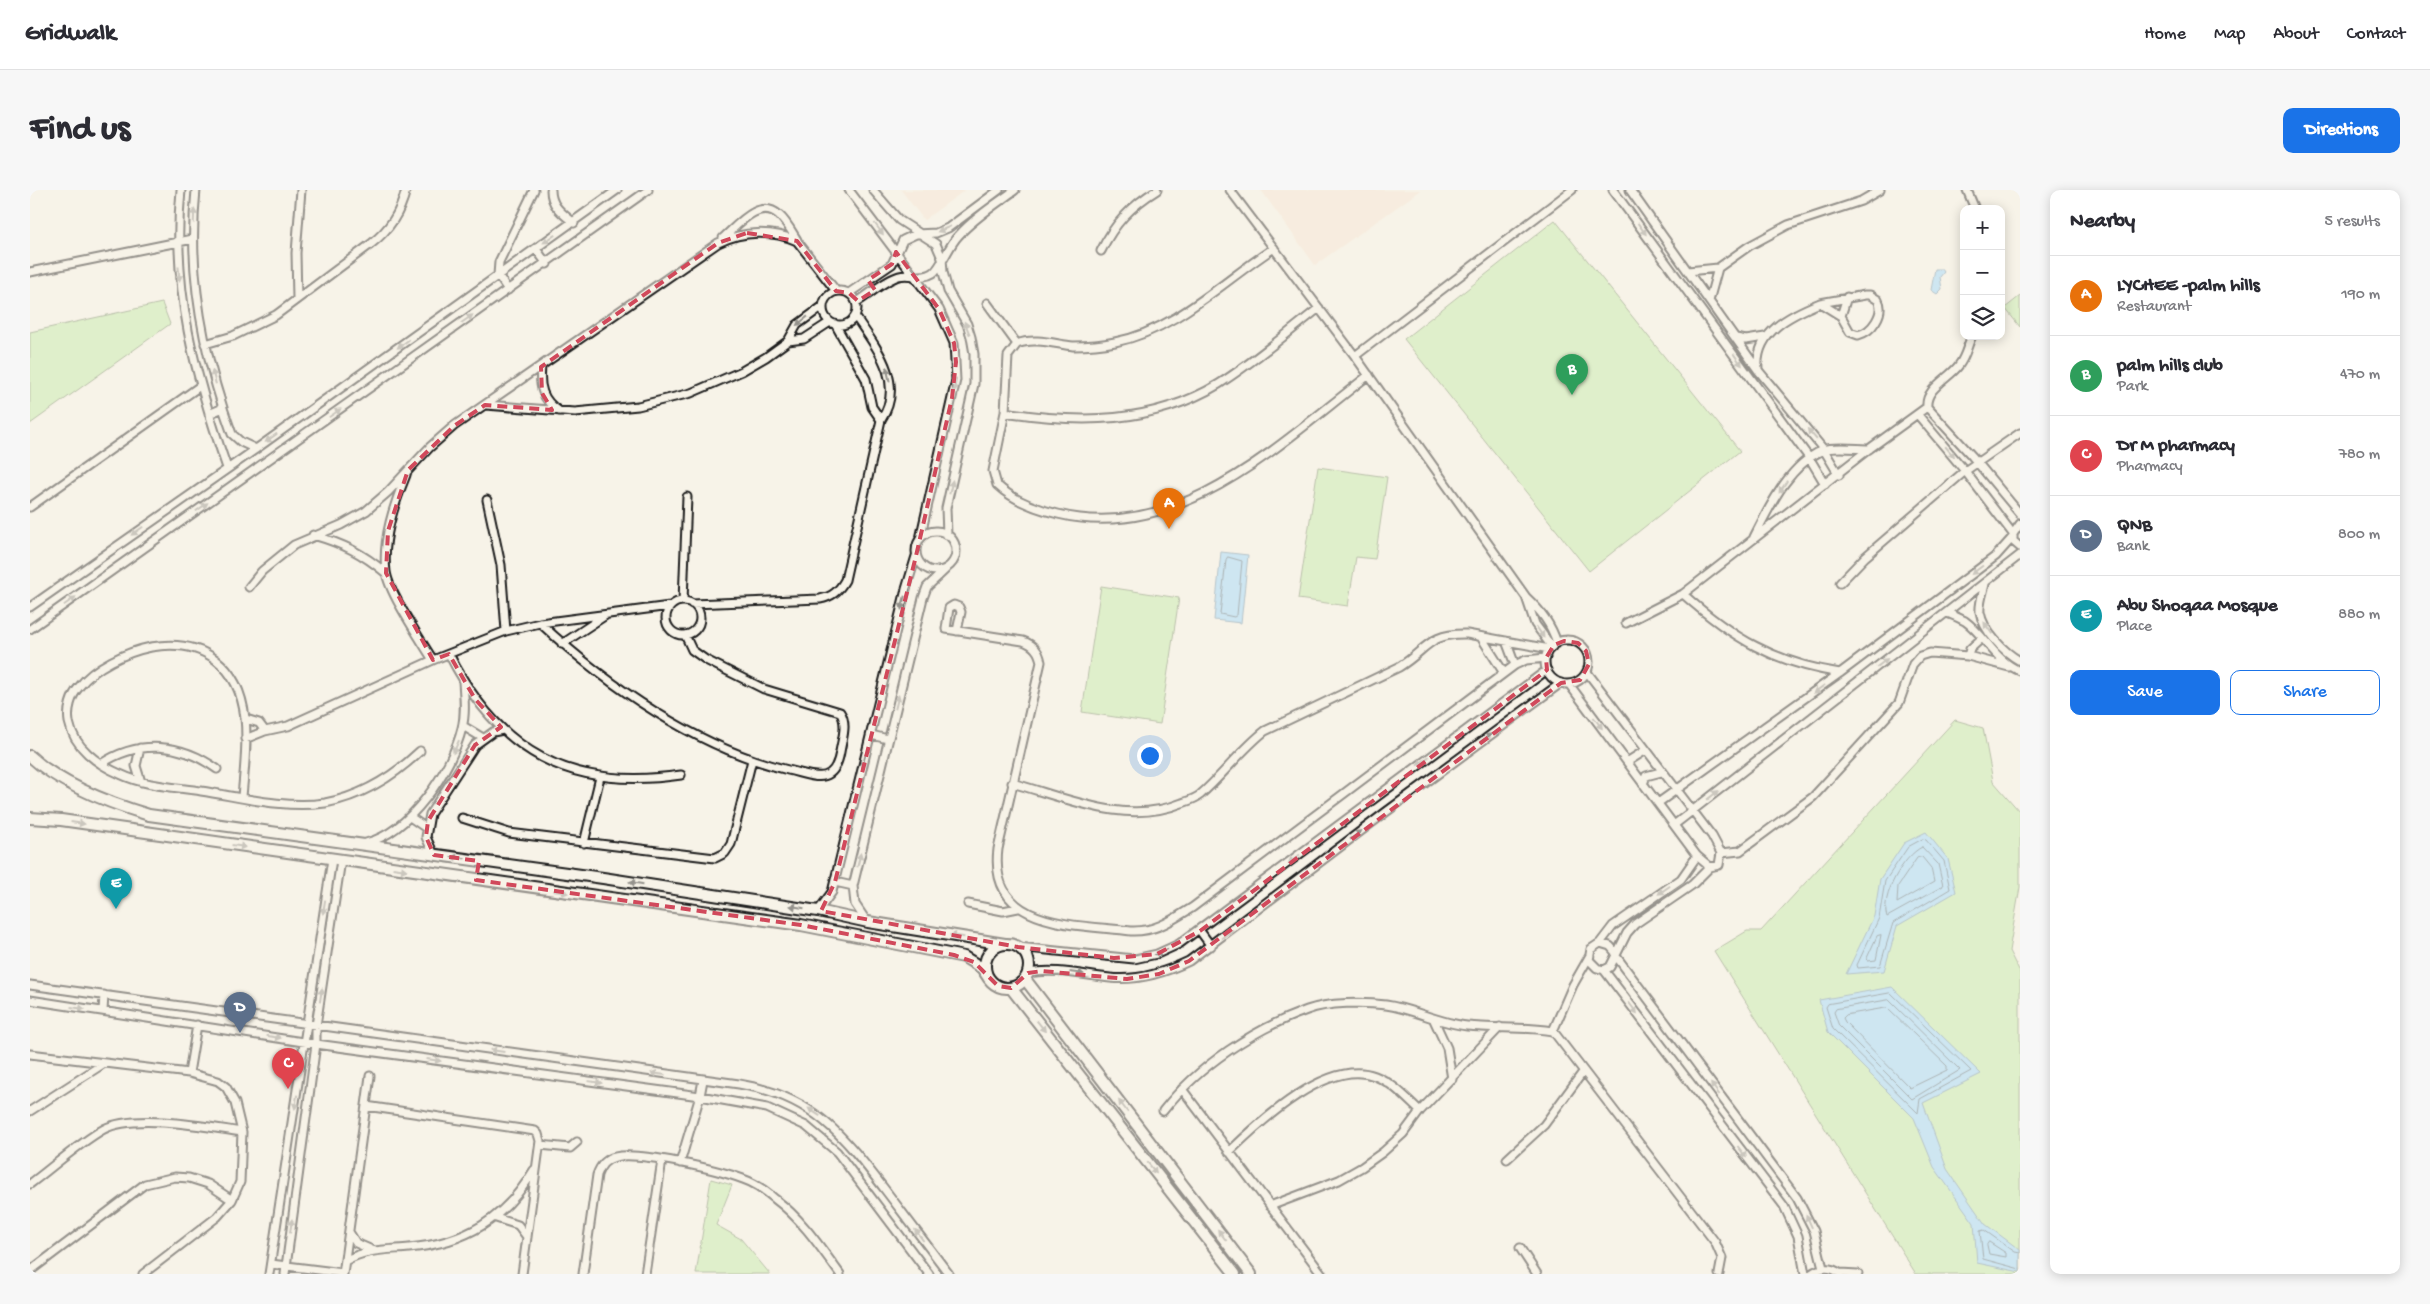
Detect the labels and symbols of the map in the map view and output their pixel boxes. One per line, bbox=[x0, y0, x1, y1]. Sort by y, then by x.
one-way arrow bbox=[190, 208, 198, 224]
one-way arrow bbox=[873, 222, 884, 235]
one-way arrow bbox=[1637, 222, 1647, 236]
one-way arrow bbox=[937, 226, 951, 234]
one-way arrow bbox=[543, 234, 556, 244]
one-way arrow bbox=[176, 266, 184, 282]
one-way arrow bbox=[460, 314, 474, 324]
one-way arrow bbox=[795, 316, 809, 326]
one-way arrow bbox=[963, 321, 971, 335]
one-way arrow bbox=[396, 339, 410, 349]
one-way arrow bbox=[1733, 353, 1743, 367]
pin: B bbox=[1556, 354, 1588, 395]
one-way arrow bbox=[883, 365, 891, 381]
one-way arrow bbox=[210, 369, 218, 384]
one-way arrow bbox=[950, 377, 958, 393]
one-way arrow bbox=[328, 408, 342, 418]
one-way arrow bbox=[1806, 428, 1817, 441]
one-way arrow bbox=[264, 433, 278, 443]
one-way arrow bbox=[1944, 445, 1955, 458]
one-way arrow bbox=[947, 479, 955, 494]
one-way arrow bbox=[1778, 480, 1788, 493]
pin: A bbox=[1153, 488, 1185, 529]
one-way arrow bbox=[195, 502, 209, 512]
one-way arrow bbox=[131, 526, 144, 536]
one-way arrow bbox=[1970, 565, 1984, 575]
one-way arrow bbox=[63, 596, 77, 606]
one-way arrow bbox=[899, 596, 907, 611]
one-way arrow bbox=[1983, 621, 1993, 635]
one-way arrow bbox=[1535, 625, 1545, 639]
one-way arrow bbox=[1875, 658, 1889, 668]
one-way arrow bbox=[1813, 683, 1826, 694]
one-way arrow bbox=[893, 695, 901, 710]
one-way arrow bbox=[1593, 716, 1603, 730]
one-way arrow bbox=[1479, 733, 1493, 743]
one-way arrow bbox=[451, 740, 459, 754]
your location bbox=[1137, 743, 1163, 769]
one-way arrow bbox=[860, 754, 868, 769]
one-way arrow bbox=[1417, 756, 1430, 767]
one-way arrow bbox=[1706, 790, 1719, 801]
one-way arrow bbox=[71, 819, 87, 827]
one-way arrow bbox=[1349, 829, 1362, 840]
one-way arrow bbox=[232, 842, 248, 850]
one-way arrow bbox=[855, 853, 863, 868]
one-way arrow bbox=[449, 854, 465, 862]
one-way arrow bbox=[1287, 854, 1301, 864]
one-way arrow bbox=[393, 865, 409, 873]
pin: E bbox=[100, 868, 132, 909]
one-way arrow bbox=[628, 879, 644, 887]
one-way arrow bbox=[1657, 886, 1671, 895]
one-way arrow bbox=[553, 888, 569, 896]
one-way arrow bbox=[320, 899, 328, 915]
one-way arrow bbox=[788, 903, 804, 911]
one-way arrow bbox=[1220, 928, 1233, 939]
one-way arrow bbox=[948, 932, 964, 940]
one-way arrow bbox=[1153, 948, 1168, 956]
one-way arrow bbox=[1069, 970, 1085, 978]
one-way arrow bbox=[317, 987, 325, 1003]
pin: D bbox=[224, 992, 256, 1033]
one-way arrow bbox=[1628, 1001, 1639, 1014]
one-way arrow bbox=[71, 1004, 87, 1012]
one-way arrow bbox=[1036, 1019, 1046, 1033]
one-way arrow bbox=[266, 1033, 282, 1041]
one-way arrow bbox=[489, 1047, 505, 1055]
pin: C bbox=[272, 1048, 304, 1089]
one-way arrow bbox=[427, 1056, 443, 1064]
one-way arrow bbox=[650, 1069, 666, 1077]
one-way arrow bbox=[588, 1078, 604, 1086]
one-way arrow bbox=[1710, 1083, 1721, 1096]
one-way arrow bbox=[292, 1095, 300, 1111]
one-way arrow bbox=[1118, 1099, 1128, 1113]
one-way arrow bbox=[807, 1107, 821, 1117]
one-way arrow bbox=[1737, 1145, 1748, 1158]
one-way arrow bbox=[1146, 1161, 1157, 1174]
one-way arrow bbox=[1805, 1214, 1813, 1228]
one-way arrow bbox=[288, 1217, 296, 1233]
one-way arrow bbox=[914, 1228, 924, 1242]
one-way arrow bbox=[1216, 1229, 1227, 1242]

